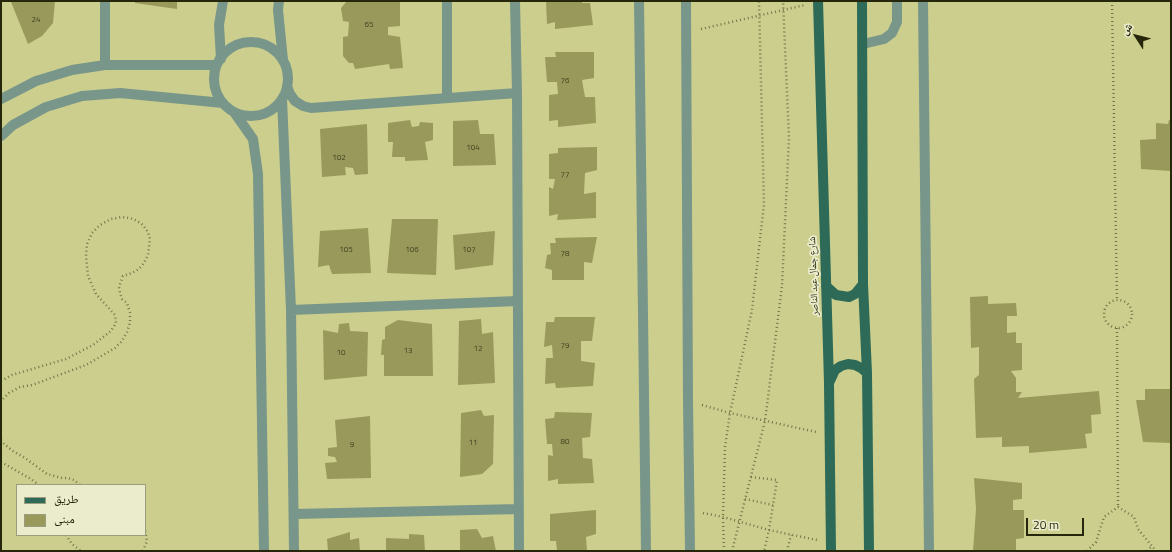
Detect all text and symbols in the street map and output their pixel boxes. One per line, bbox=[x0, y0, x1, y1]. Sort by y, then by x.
house number: 24 bbox=[32, 15, 40, 25]
north arrow bbox=[1116, 16, 1156, 56]
house number: 65 bbox=[365, 20, 373, 30]
text: ش bbox=[1116, 20, 1136, 38]
house number: 76 bbox=[561, 76, 569, 86]
house number: 104 bbox=[466, 143, 480, 153]
house number: 102 bbox=[332, 153, 346, 163]
house number: 77 bbox=[561, 170, 569, 180]
street label: شارع جمال عبد الناصر bbox=[807, 236, 821, 316]
house number: 105 bbox=[339, 245, 353, 255]
house number: 106 bbox=[405, 245, 419, 255]
house number: 107 bbox=[462, 245, 476, 255]
house number: 78 bbox=[561, 249, 569, 259]
house number: 79 bbox=[561, 341, 569, 351]
house number: 12 bbox=[474, 344, 482, 354]
house number: 13 bbox=[404, 346, 412, 356]
house number: 10 bbox=[337, 348, 345, 358]
house number: 80 bbox=[561, 437, 569, 447]
house number: 11 bbox=[469, 438, 477, 448]
house number: 9 bbox=[350, 440, 354, 450]
legend bbox=[16, 484, 146, 536]
text: طريق bbox=[54, 489, 79, 508]
text: مبنى bbox=[54, 509, 75, 528]
scale bar bbox=[1028, 510, 1086, 536]
text: 20 m bbox=[1033, 515, 1059, 534]

